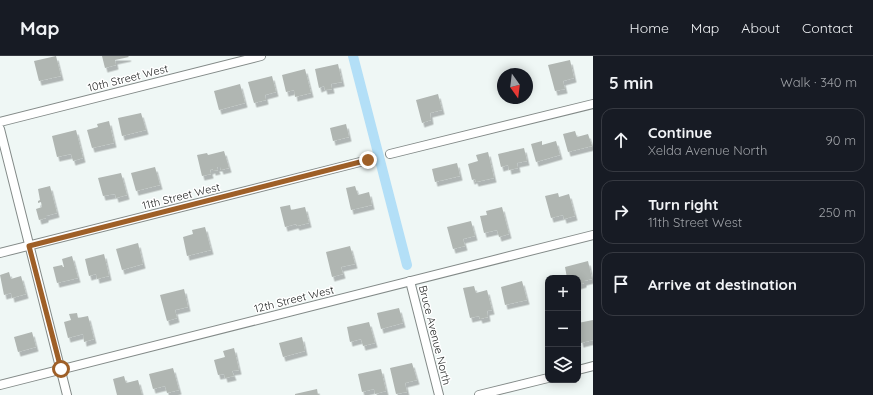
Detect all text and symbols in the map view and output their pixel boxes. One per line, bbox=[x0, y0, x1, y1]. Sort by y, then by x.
text: Map bbox=[20, 16, 59, 40]
text: Home bbox=[630, 19, 669, 37]
text: Map bbox=[691, 19, 719, 37]
text: About bbox=[741, 19, 780, 37]
text: Contact bbox=[802, 19, 853, 37]
street label: 10th Street West bbox=[86, 61, 170, 95]
north arrow bbox=[497, 68, 533, 104]
text: 5 min bbox=[609, 72, 653, 93]
text: Walk · 340 m bbox=[780, 74, 857, 90]
text: Continue bbox=[648, 123, 712, 142]
icon: ahead bbox=[610, 129, 632, 151]
text: 90 m bbox=[826, 132, 856, 148]
text: Xelda Avenue North bbox=[648, 142, 767, 158]
route end bbox=[359, 151, 377, 169]
street label: 11th Street West bbox=[141, 179, 222, 212]
text: Turn right bbox=[648, 195, 719, 214]
icon: right bbox=[610, 201, 632, 223]
text: 250 m bbox=[819, 204, 856, 220]
text: 11th Street West bbox=[648, 214, 742, 230]
icon: arrive bbox=[610, 273, 632, 295]
map controls bbox=[545, 275, 581, 383]
button: + bbox=[545, 275, 581, 311]
text: Arrive at destination bbox=[648, 275, 797, 294]
street label: 12th Street West bbox=[253, 282, 336, 316]
street label: Bruce Avenue North bbox=[416, 284, 454, 386]
button: − bbox=[545, 311, 581, 347]
button: layers bbox=[545, 347, 581, 383]
route start bbox=[52, 360, 70, 378]

